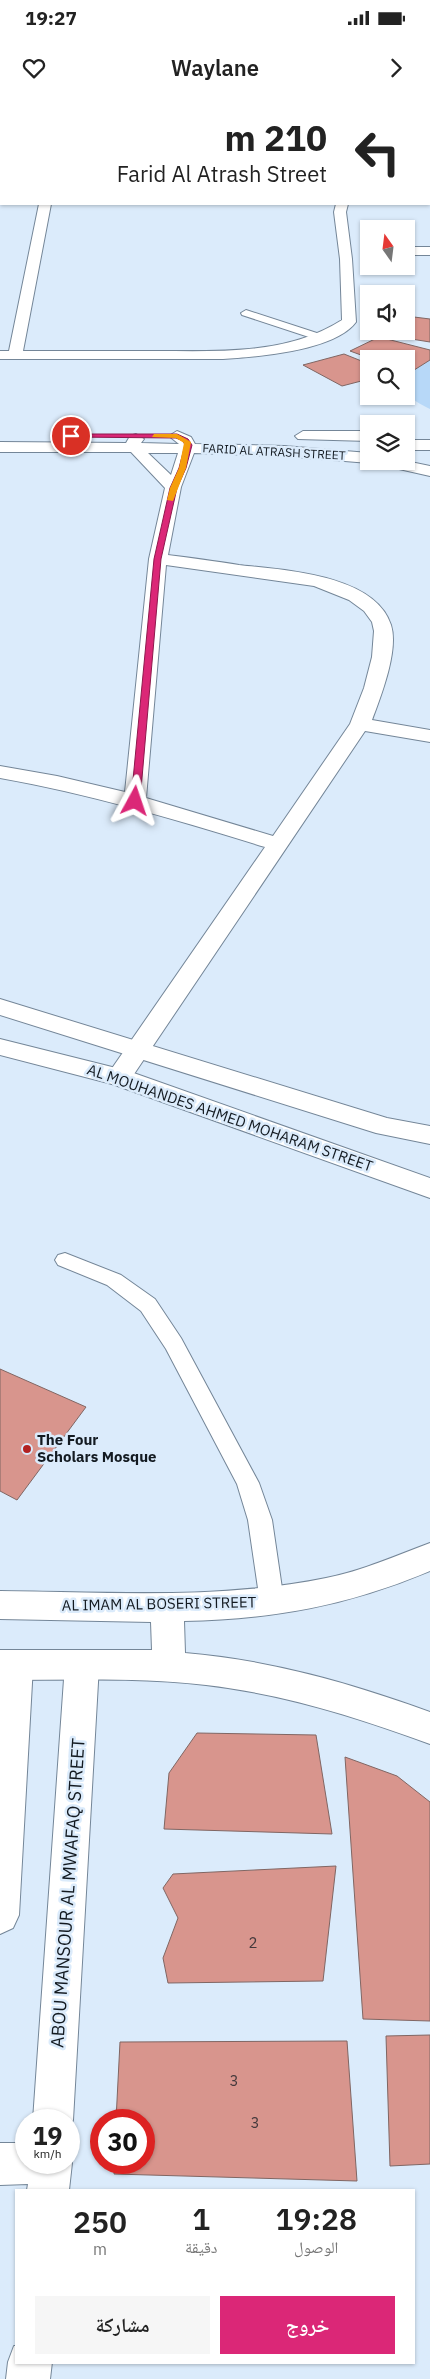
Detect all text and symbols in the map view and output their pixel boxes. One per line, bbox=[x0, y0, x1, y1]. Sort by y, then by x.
text: 19:27 bbox=[25, 6, 77, 30]
text: Waylane bbox=[171, 53, 259, 82]
icon: heart bbox=[20, 54, 48, 82]
icon: forward bbox=[382, 54, 410, 82]
text: 210 m bbox=[224, 115, 327, 161]
icon: left bbox=[345, 120, 410, 185]
text: Farid Al Atrash Street bbox=[117, 159, 327, 188]
north arrow bbox=[360, 220, 415, 275]
map controls bbox=[360, 220, 415, 470]
button: sound bbox=[360, 285, 415, 340]
button: search bbox=[360, 350, 415, 405]
pin bbox=[50, 415, 92, 457]
button: layers bbox=[360, 415, 415, 470]
icon: arrive bbox=[57, 422, 85, 450]
street label: FARID AL ATRASH STREET bbox=[202, 440, 346, 463]
position arrow bbox=[108, 774, 160, 826]
street label: AL MOUHANDES AHMED MOHARAM STREET bbox=[85, 1060, 376, 1176]
place label: The Four Scholars Mosque bbox=[37, 1430, 157, 1466]
marker: The Four Scholars Mosque bbox=[21, 1443, 33, 1455]
street label: AL IMAM AL BOSERI STREET bbox=[62, 1592, 257, 1615]
street label: ABOU MANSOUR AL MWAFAQ STREET bbox=[45, 1737, 90, 2049]
house number: 2 bbox=[248, 1933, 258, 1952]
house number: 3 bbox=[229, 2071, 239, 2090]
speed limit sign: 30 bbox=[90, 2109, 155, 2174]
house number: 3 bbox=[250, 2113, 260, 2132]
text: 19 bbox=[32, 2119, 63, 2152]
text: km/h bbox=[33, 2146, 62, 2161]
text: 1 bbox=[192, 2199, 210, 2238]
text: 19:28 bbox=[275, 2199, 357, 2238]
text: 250 bbox=[73, 2202, 127, 2241]
text: دقيقة bbox=[185, 2237, 217, 2257]
text: الوصول bbox=[294, 2237, 338, 2257]
text: m bbox=[93, 2239, 107, 2259]
button: مشاركة bbox=[35, 2296, 210, 2354]
button: خروج bbox=[220, 2296, 395, 2354]

